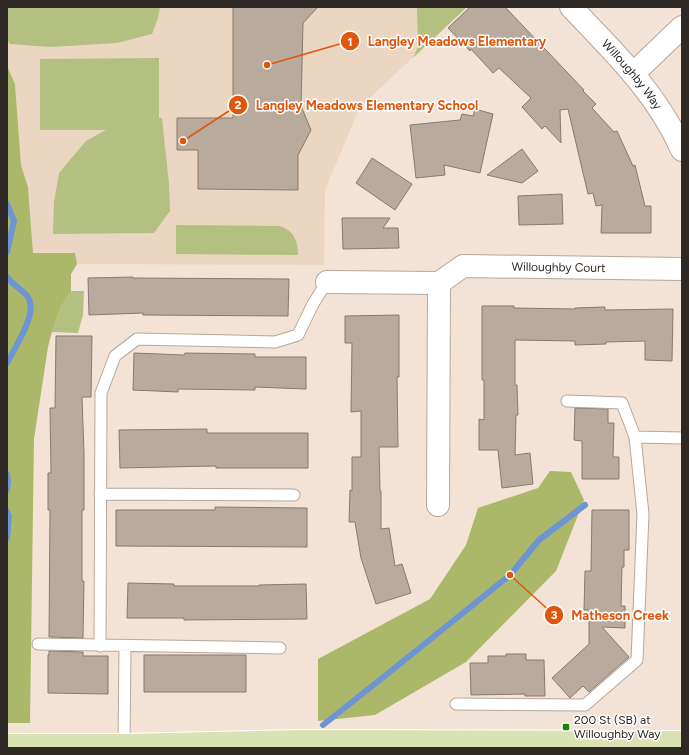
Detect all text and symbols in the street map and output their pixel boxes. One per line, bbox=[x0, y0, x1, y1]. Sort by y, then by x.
callout: Langley Meadows Elementary bbox=[340, 29, 554, 54]
text: Langley Meadows Elementary bbox=[368, 34, 547, 49]
text: 1 bbox=[347, 35, 353, 49]
street label: Willoughby Way bbox=[599, 37, 665, 113]
callout: Langley Meadows Elementary School bbox=[228, 93, 486, 118]
text: 2 bbox=[235, 98, 242, 112]
text: Langley Meadows Elementary School bbox=[256, 98, 478, 113]
street label: Willoughby Court bbox=[511, 260, 606, 275]
callout: Matheson Creek bbox=[544, 603, 677, 628]
text: 3 bbox=[551, 608, 558, 622]
text: Matheson Creek bbox=[571, 608, 669, 623]
place label: 200 St (SB) at Willoughby Way bbox=[574, 713, 661, 741]
marker: 200 St (SB) at Willoughby Way bbox=[561, 722, 571, 732]

